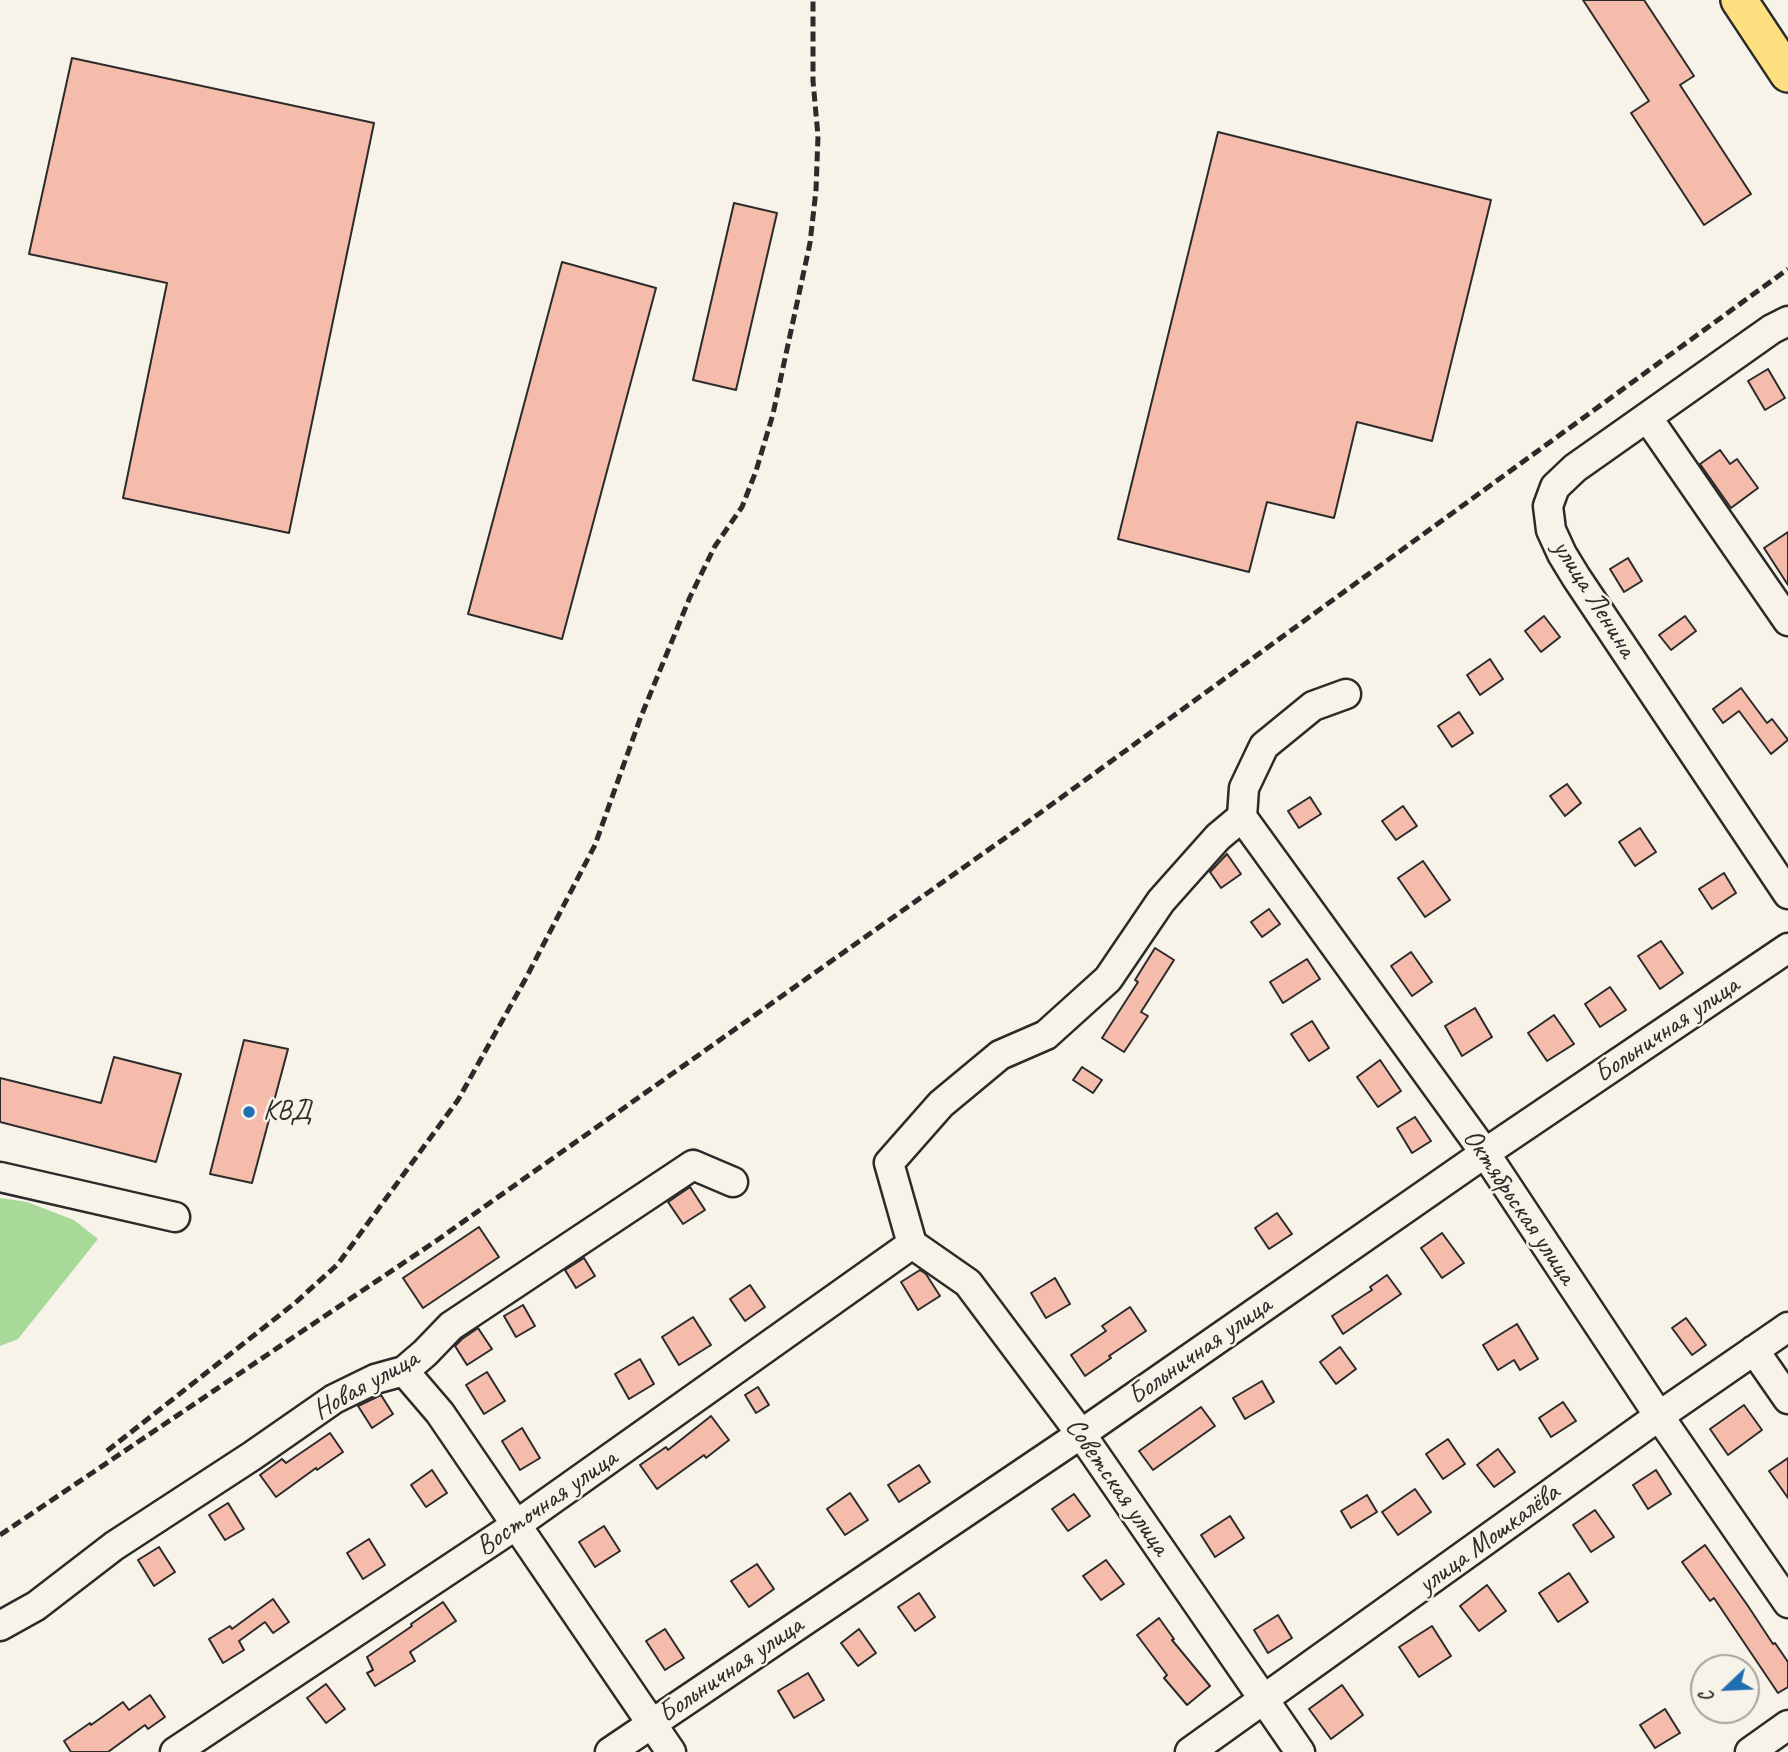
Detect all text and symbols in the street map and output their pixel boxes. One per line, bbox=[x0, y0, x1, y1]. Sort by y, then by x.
street label: улица Ленина bbox=[1545, 534, 1643, 664]
street label: Больничная улица bbox=[1588, 969, 1746, 1091]
place label: КВД bbox=[263, 1095, 311, 1129]
marker: КВД bbox=[241, 1104, 257, 1120]
street label: Октябрьская улица bbox=[1455, 1123, 1583, 1291]
street label: Больничная улица bbox=[1122, 1289, 1278, 1413]
street label: Новая улица bbox=[307, 1342, 425, 1428]
street label: Советская улица bbox=[1057, 1412, 1177, 1562]
street label: Восточная улица bbox=[470, 1442, 624, 1564]
street label: улица Мошкалёва bbox=[1412, 1476, 1566, 1602]
street label: Больничная улица bbox=[652, 1609, 810, 1731]
north arrow bbox=[1690, 1654, 1760, 1724]
text: С bbox=[1695, 1687, 1720, 1705]

